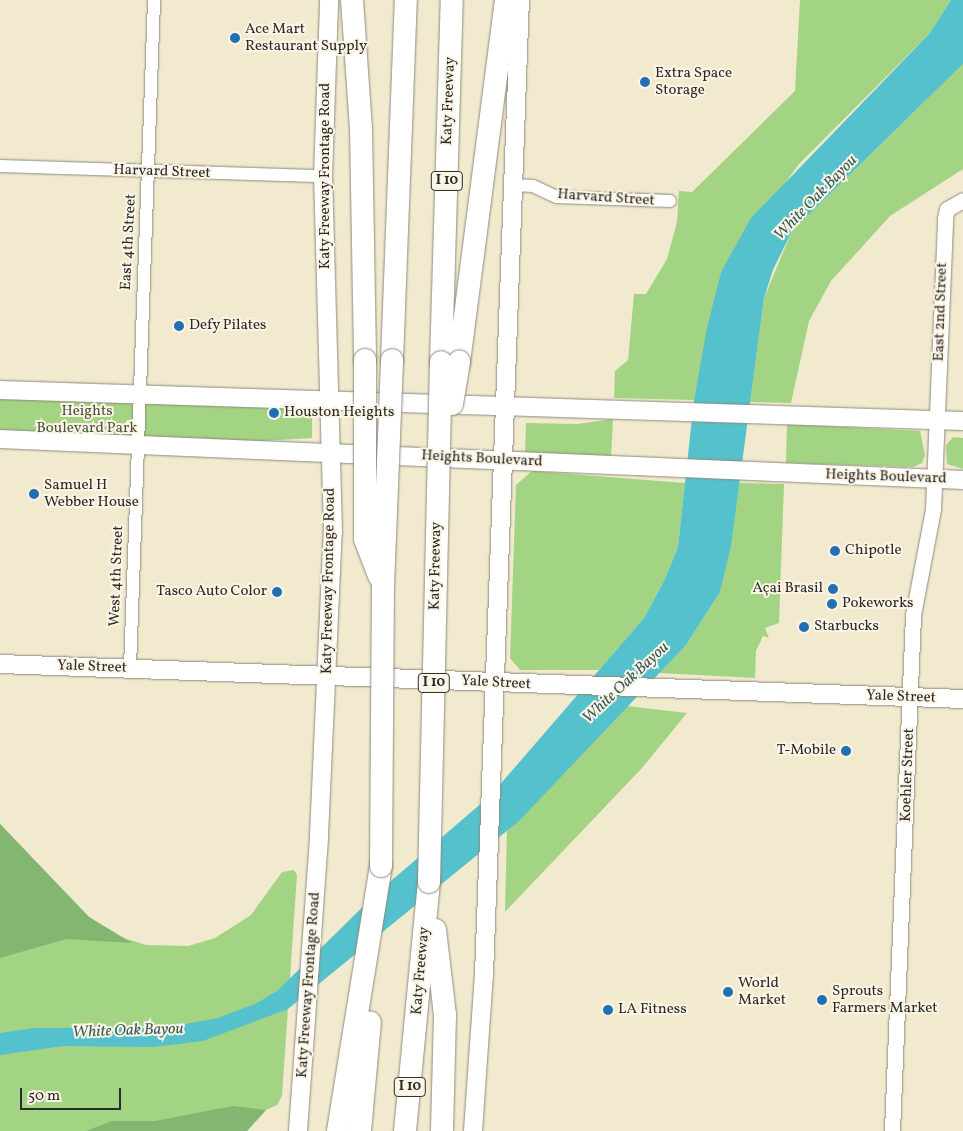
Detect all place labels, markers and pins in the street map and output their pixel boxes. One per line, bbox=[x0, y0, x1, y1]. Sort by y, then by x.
place label: Ace Mart Restaurant Supply bbox=[245, 20, 367, 55]
marker: Ace Mart Restaurant Supply bbox=[229, 32, 241, 44]
place label: Extra Space Storage bbox=[655, 64, 732, 99]
marker: Extra Space Storage bbox=[639, 76, 651, 88]
place label: Defy Pilates bbox=[189, 317, 267, 335]
marker: Defy Pilates bbox=[173, 320, 185, 332]
place label: Houston Heights bbox=[284, 404, 394, 422]
marker: Houston Heights bbox=[268, 407, 280, 419]
place label: Samuel H Webber House bbox=[44, 476, 139, 511]
marker: Samuel H Webber House bbox=[28, 488, 40, 500]
place label: Chipotle bbox=[845, 542, 902, 560]
marker: Chipotle bbox=[829, 545, 841, 557]
place label: Açai Brasil bbox=[753, 580, 823, 598]
place label: Tasco Auto Color bbox=[156, 583, 267, 601]
marker: Açai Brasil bbox=[827, 583, 839, 595]
marker: Tasco Auto Color bbox=[271, 586, 283, 598]
place label: Pokeworks bbox=[842, 595, 913, 613]
marker: Pokeworks bbox=[826, 598, 838, 610]
place label: Starbucks bbox=[814, 618, 879, 636]
marker: Starbucks bbox=[798, 621, 810, 633]
place label: T-Mobile bbox=[777, 742, 836, 760]
marker: T-Mobile bbox=[840, 745, 852, 757]
place label: World Market bbox=[738, 974, 786, 1009]
place label: Sprouts Farmers Market bbox=[832, 982, 938, 1017]
marker: World Market bbox=[722, 986, 734, 998]
marker: Sprouts Farmers Market bbox=[816, 994, 828, 1006]
place label: LA Fitness bbox=[618, 1001, 687, 1019]
marker: LA Fitness bbox=[602, 1004, 614, 1016]

